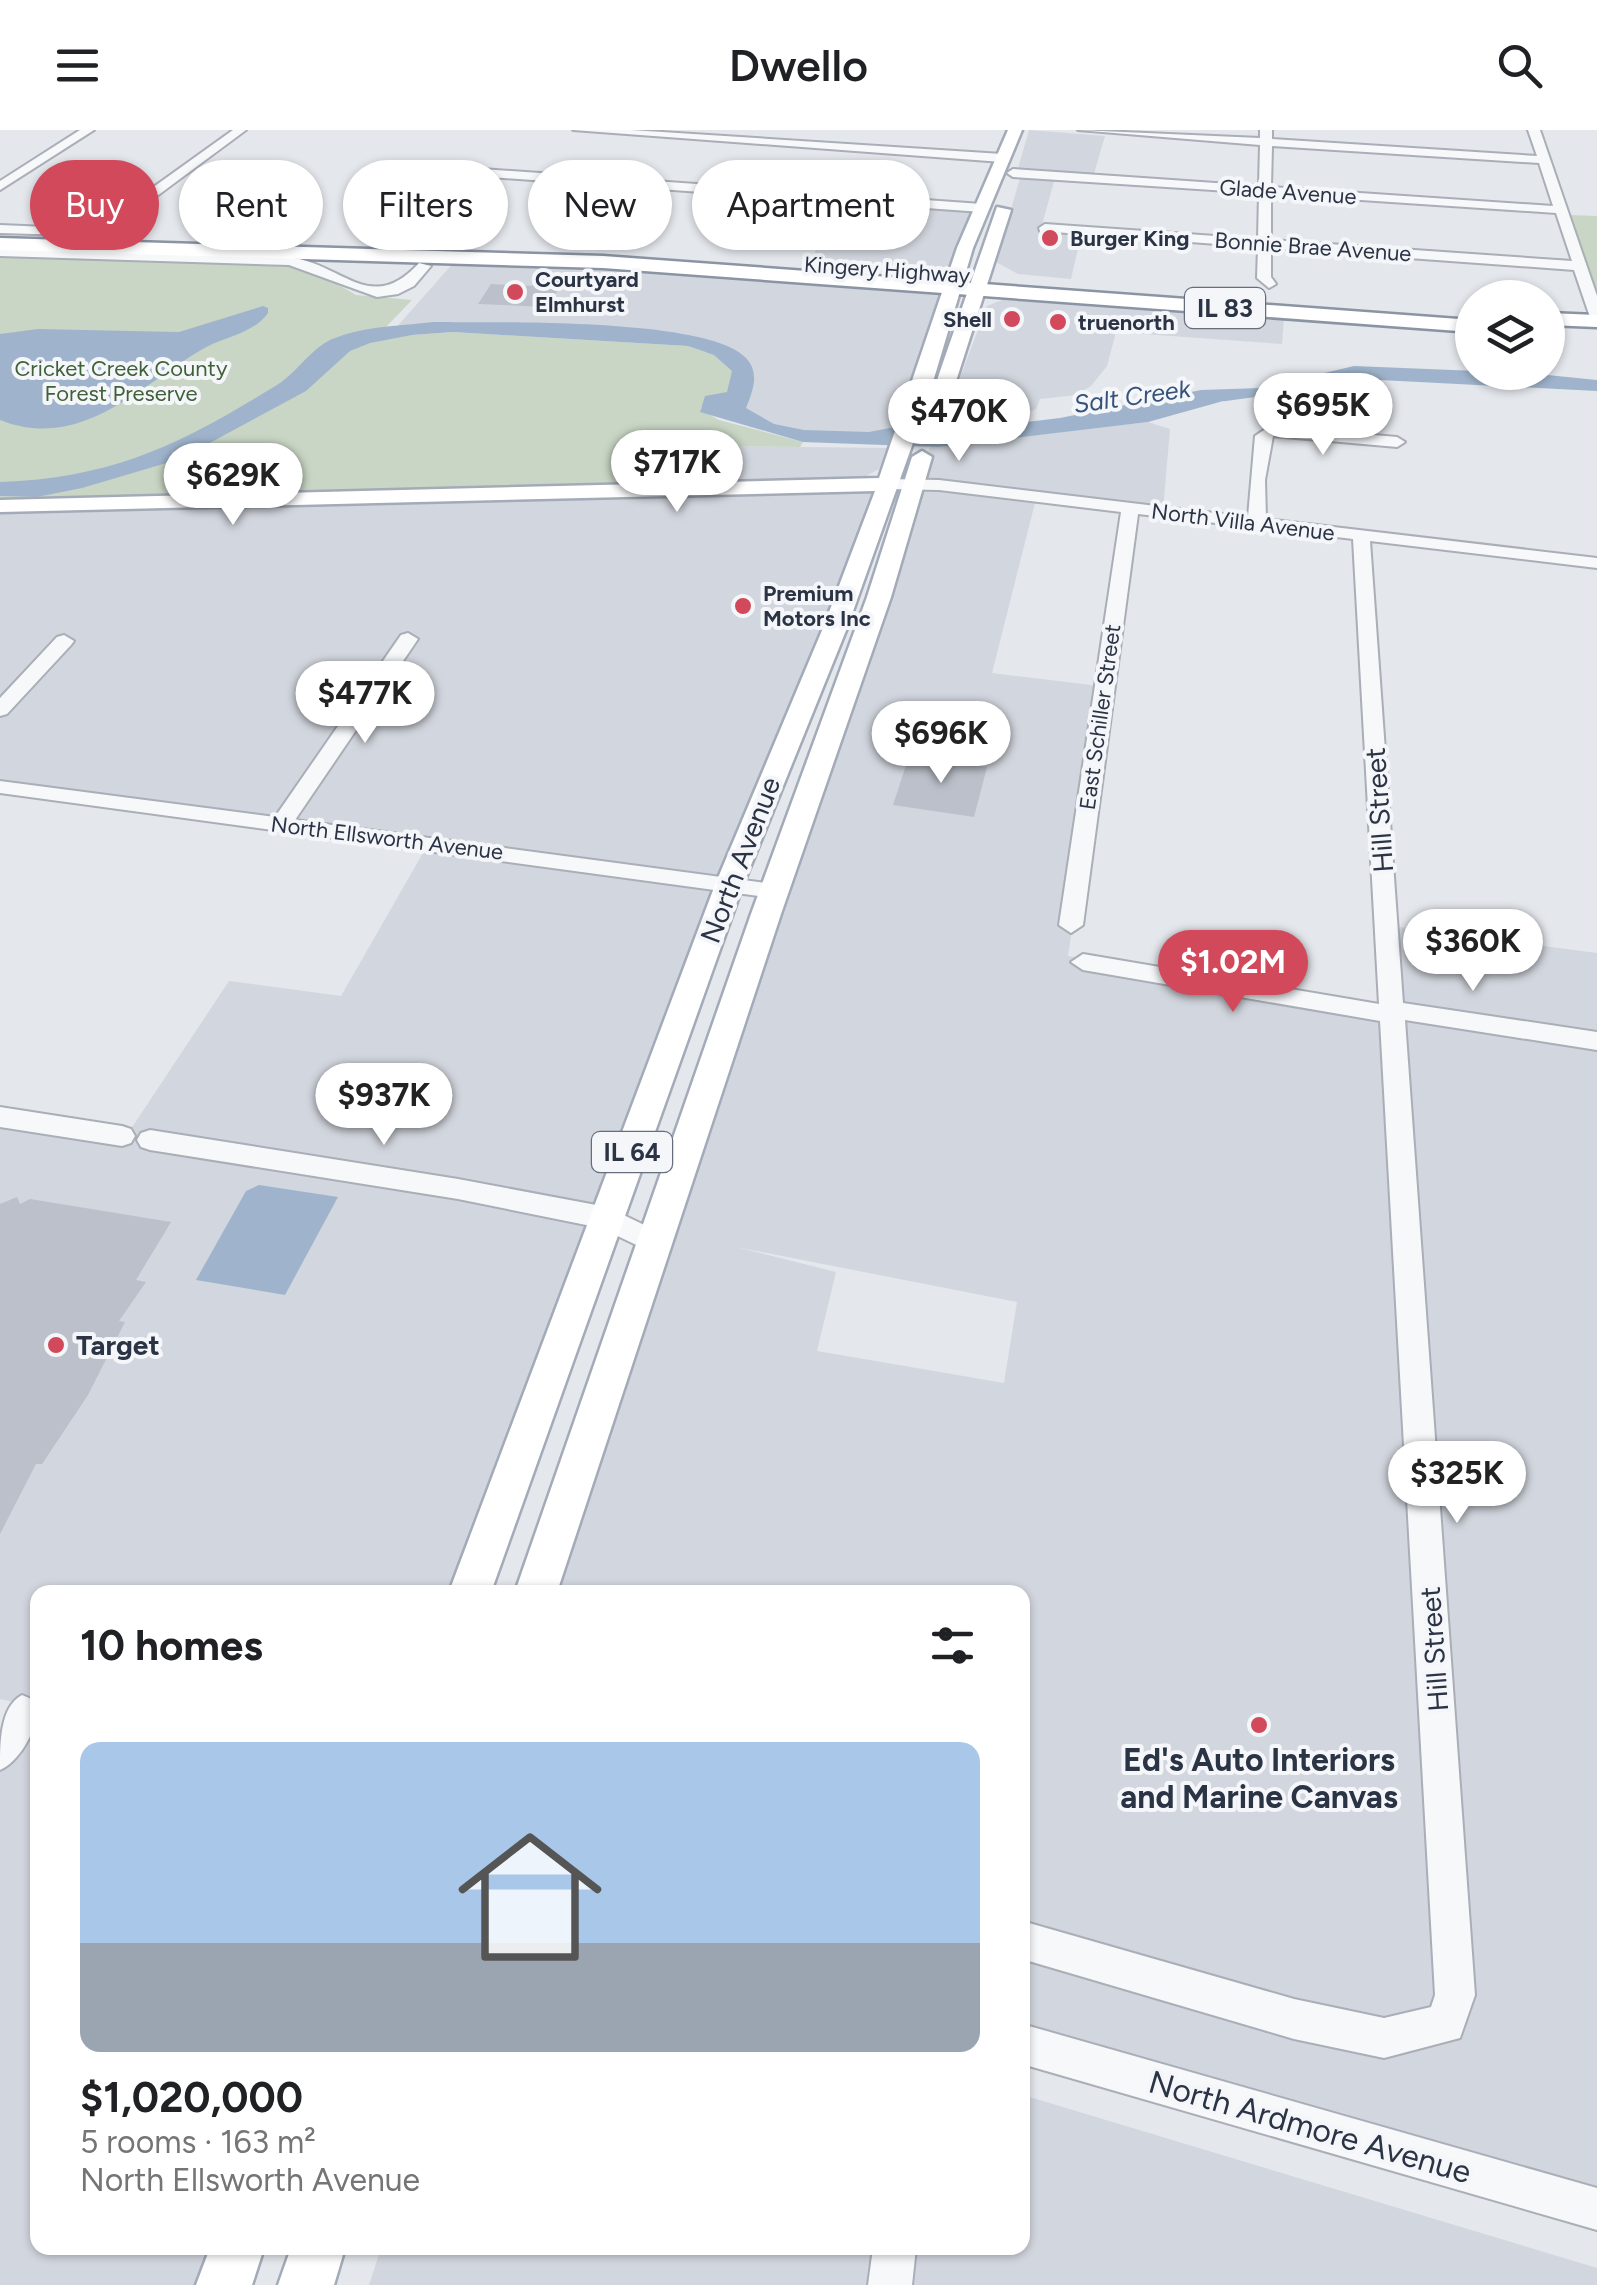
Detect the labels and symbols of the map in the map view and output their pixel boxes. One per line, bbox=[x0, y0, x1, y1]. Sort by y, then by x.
street label: Glade Avenue bbox=[1218, 174, 1358, 210]
place label: Burger King bbox=[1070, 225, 1189, 252]
marker: Burger King bbox=[1039, 227, 1061, 249]
street label: Bonnie Brae Avenue bbox=[1214, 227, 1412, 267]
street label: Kingery Highway bbox=[803, 251, 971, 289]
place label: Courtyard Elmhurst bbox=[535, 266, 639, 318]
marker: Courtyard Elmhurst bbox=[504, 281, 526, 303]
road number: IL 83 bbox=[1185, 288, 1265, 328]
place label: Shell bbox=[943, 306, 992, 333]
marker: Shell bbox=[1001, 308, 1023, 330]
place label: truenorth bbox=[1078, 309, 1175, 336]
marker: truenorth bbox=[1047, 311, 1069, 333]
park label: Cricket Creek County Forest Preserve bbox=[15, 355, 228, 407]
water label: Salt Creek bbox=[1072, 373, 1193, 419]
pin: $695K bbox=[1253, 373, 1393, 458]
pin: $470K bbox=[889, 379, 1029, 464]
pin: $717K bbox=[607, 430, 747, 515]
pin: $629K bbox=[163, 443, 303, 528]
street label: North Villa Avenue bbox=[1150, 497, 1336, 547]
place label: Premium Motors Inc bbox=[763, 580, 871, 632]
marker: Premium Motors Inc bbox=[732, 595, 754, 617]
street label: East Schiller Street bbox=[1074, 622, 1126, 812]
pin: $477K bbox=[295, 661, 435, 746]
pin: $696K bbox=[871, 701, 1011, 786]
street label: Hill Street bbox=[1358, 746, 1400, 874]
street label: North Avenue bbox=[693, 772, 787, 948]
street label: North Ellsworth Avenue bbox=[269, 810, 505, 866]
pin: $360K bbox=[1403, 909, 1543, 994]
pin: $1.02M bbox=[1152, 930, 1314, 1015]
pin: $937K bbox=[314, 1063, 454, 1148]
road number: IL 64 bbox=[592, 1132, 672, 1172]
place label: Target bbox=[76, 1328, 160, 1362]
marker: Target bbox=[45, 1334, 67, 1356]
pin: $325K bbox=[1387, 1441, 1527, 1526]
street label: Hill Street bbox=[1413, 1585, 1455, 1713]
marker: Ed's Auto Interiors and Marine Canvas bbox=[1248, 1714, 1270, 1736]
place label: Ed's Auto Interiors and Marine Canvas bbox=[1120, 1741, 1398, 1816]
street label: North Ardmore Avenue bbox=[1145, 2063, 1475, 2191]

